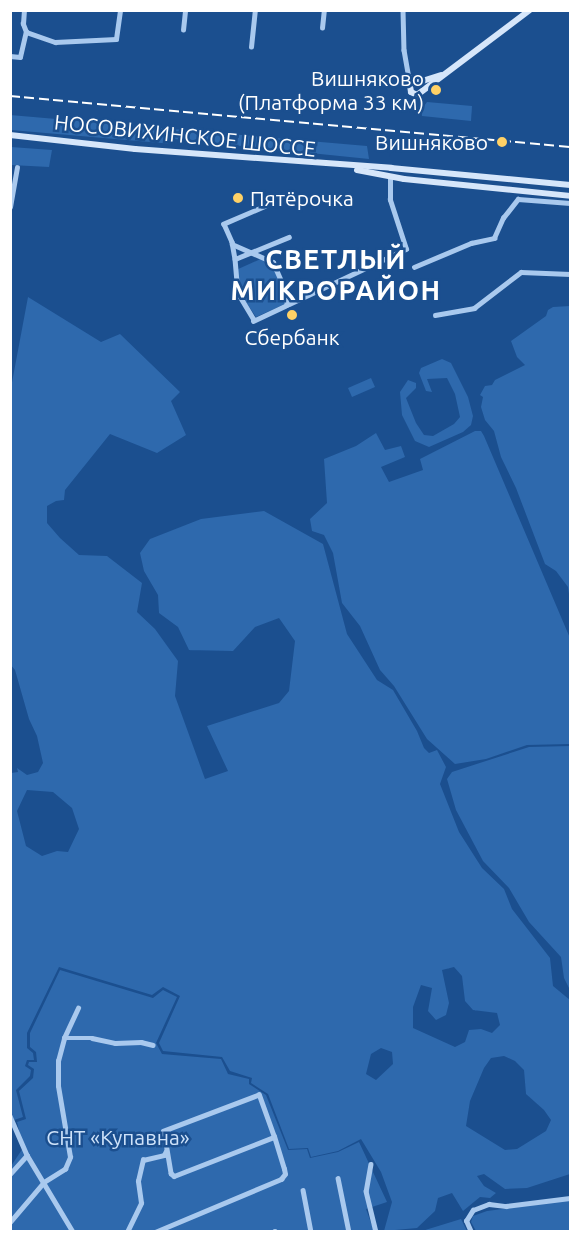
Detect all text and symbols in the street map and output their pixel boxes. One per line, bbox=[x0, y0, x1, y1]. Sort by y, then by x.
place label: Вишняково (Платформа 33 км) bbox=[238, 65, 424, 115]
marker: Вишняково (Платформа 33 км) bbox=[429, 83, 443, 97]
street label: НОСОВИХИНСКОЕ ШОССЕ bbox=[53, 109, 317, 161]
place label: Вишняково bbox=[375, 129, 488, 155]
marker: Вишняково bbox=[493, 133, 511, 151]
place label: Пятёрочка bbox=[250, 185, 354, 211]
marker: Пятёрочка bbox=[231, 191, 245, 205]
district label: СВЕТЛЫЙ МИКРОРАЙОН bbox=[230, 243, 442, 306]
marker: Сбербанк bbox=[285, 308, 299, 322]
place label: Сбербанк bbox=[244, 324, 340, 350]
park label: СНТ «Купавна» bbox=[46, 1124, 190, 1150]

